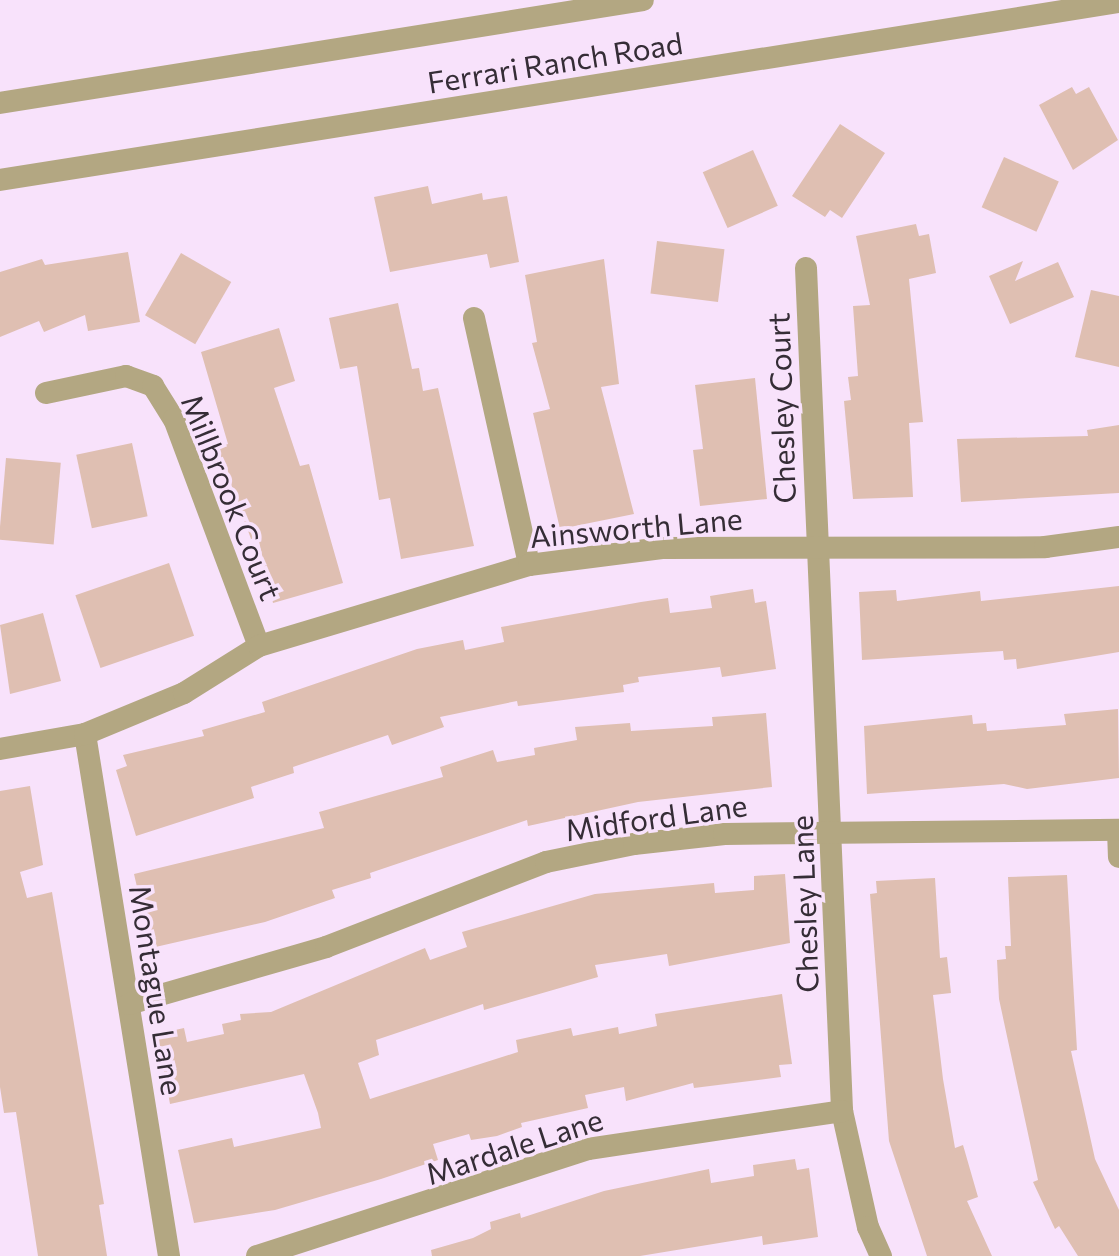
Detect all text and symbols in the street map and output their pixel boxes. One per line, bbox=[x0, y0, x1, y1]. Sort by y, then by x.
street label: Ferrari Ranch Road bbox=[425, 24, 685, 100]
street label: Chesley Court bbox=[760, 312, 802, 504]
street label: Millbrook Court bbox=[174, 389, 290, 605]
street label: Ainsworth Lane bbox=[528, 500, 744, 554]
street label: Midford Lane bbox=[563, 786, 749, 848]
street label: Chesley Lane bbox=[783, 815, 825, 993]
street label: Montague Lane bbox=[123, 882, 191, 1098]
street label: Mardale Lane bbox=[421, 1101, 607, 1191]

